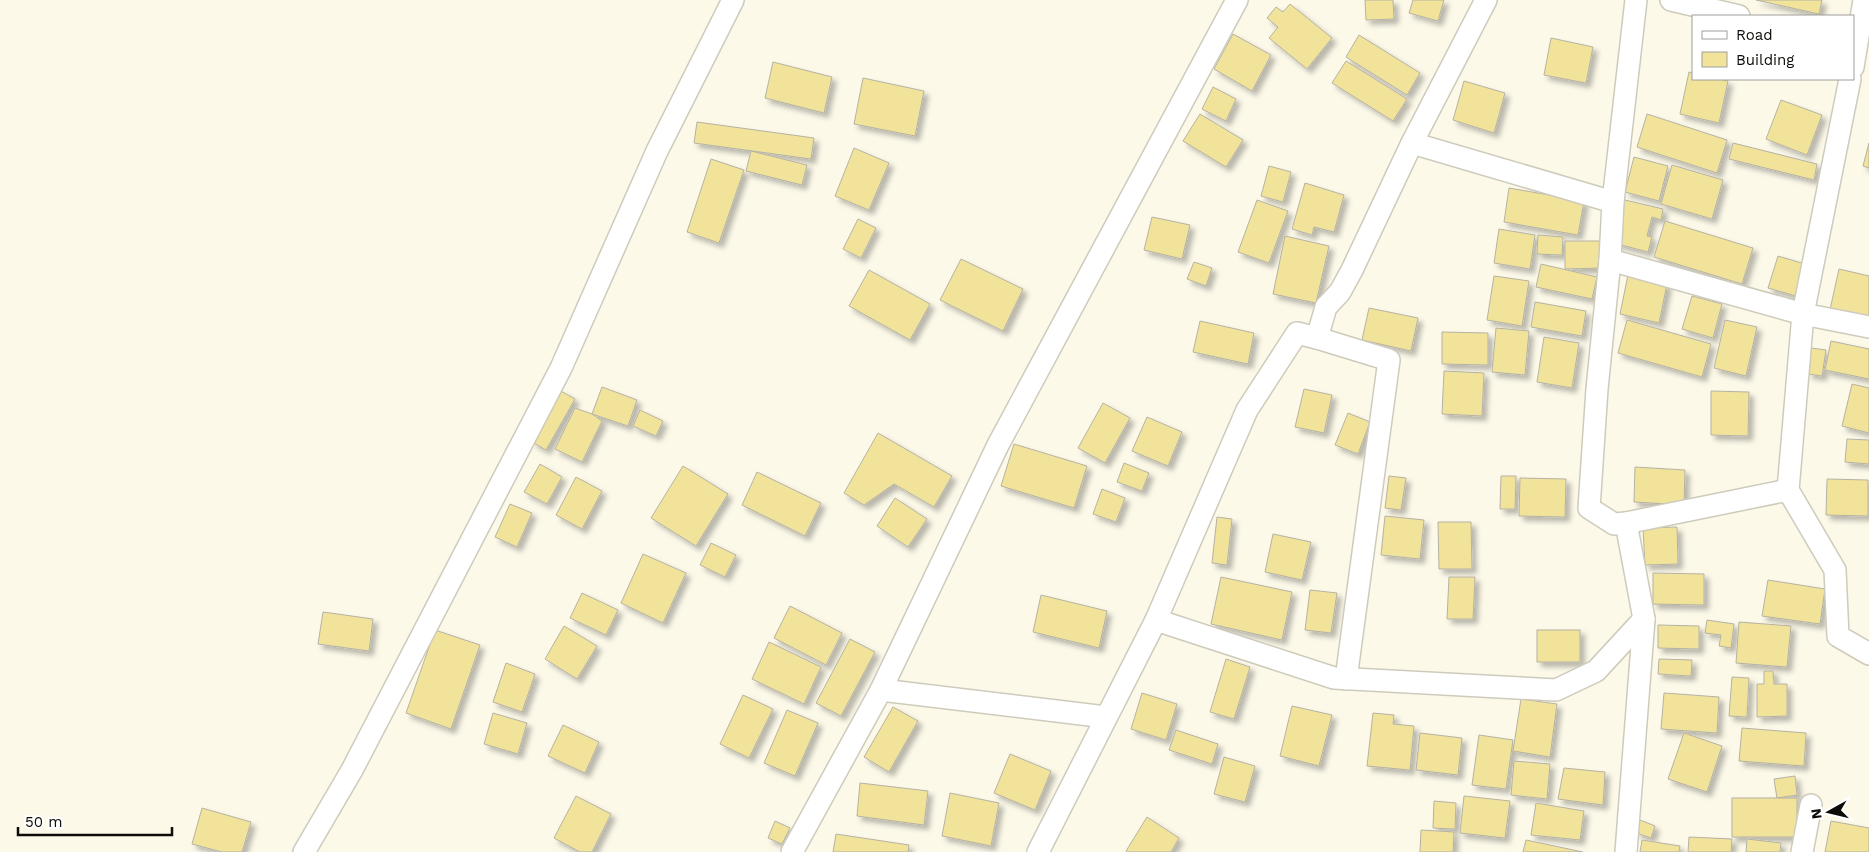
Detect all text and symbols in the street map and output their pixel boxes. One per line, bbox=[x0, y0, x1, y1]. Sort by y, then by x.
legend bbox=[1692, 15, 1854, 80]
text: Road bbox=[1736, 26, 1773, 44]
text: Building bbox=[1736, 51, 1794, 69]
north arrow bbox=[1804, 787, 1854, 837]
scale bar bbox=[18, 804, 171, 836]
text: N bbox=[1807, 808, 1825, 820]
text: 50 m bbox=[25, 813, 62, 831]

